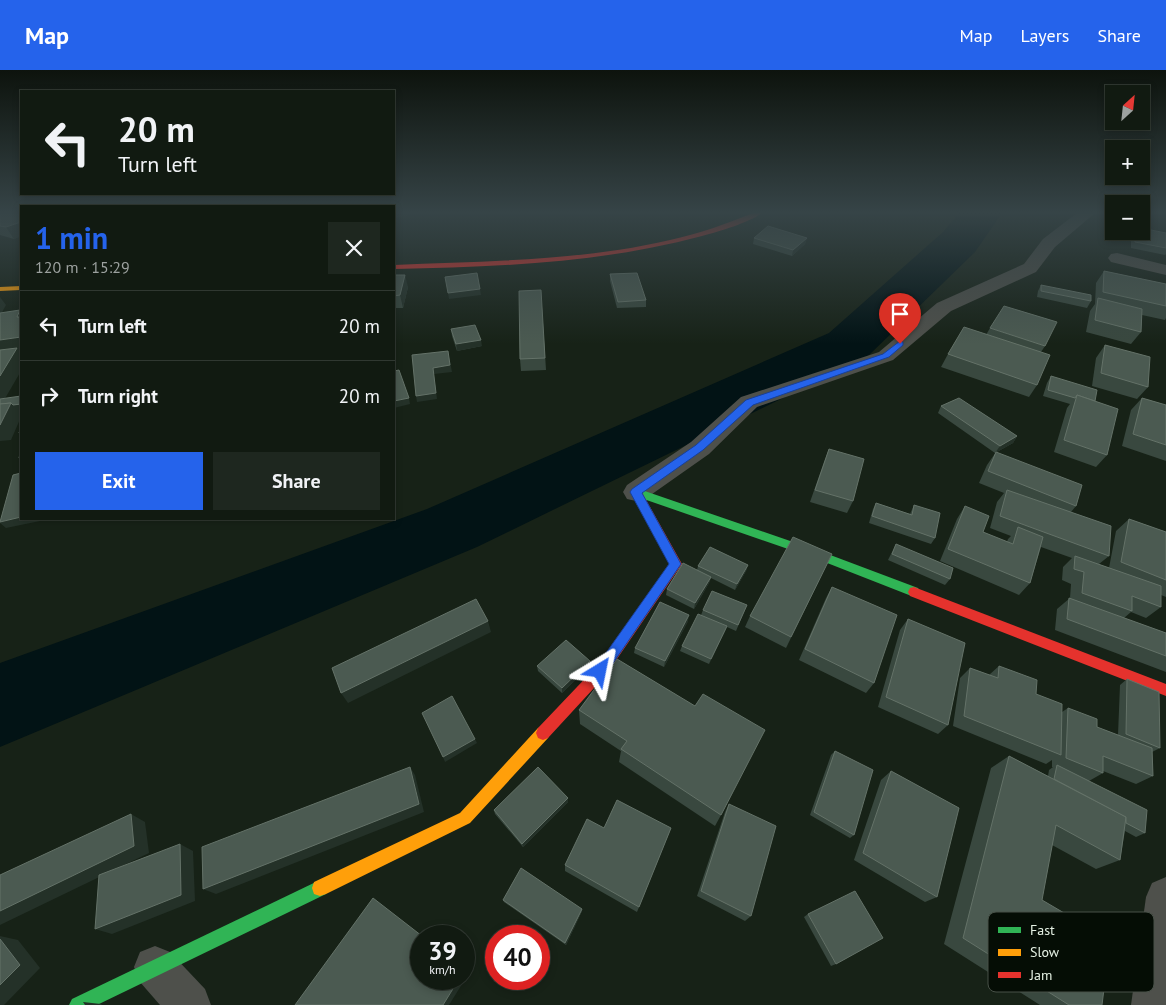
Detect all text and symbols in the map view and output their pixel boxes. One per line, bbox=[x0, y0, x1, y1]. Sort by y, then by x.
text: Map bbox=[25, 20, 69, 51]
text: Map bbox=[960, 24, 992, 47]
text: Layers bbox=[1020, 24, 1069, 47]
text: Share bbox=[1097, 24, 1141, 47]
north arrow bbox=[1105, 85, 1150, 130]
map controls bbox=[1105, 85, 1150, 240]
text: 20 m bbox=[118, 106, 195, 152]
icon: left bbox=[35, 110, 100, 175]
button: + bbox=[1105, 140, 1150, 185]
text: Turn left bbox=[118, 150, 197, 178]
button: − bbox=[1105, 195, 1150, 240]
text: 1 min bbox=[35, 218, 108, 257]
button: close bbox=[328, 222, 380, 274]
text: 120 m · 15:29 bbox=[35, 257, 130, 277]
pin bbox=[879, 293, 921, 344]
icon: arrive bbox=[886, 300, 914, 328]
icon: left bbox=[35, 312, 63, 340]
text: Turn left bbox=[78, 314, 147, 338]
text: 20 m bbox=[339, 314, 380, 338]
icon: right bbox=[35, 382, 63, 410]
text: Turn right bbox=[78, 384, 158, 408]
text: 20 m bbox=[339, 384, 380, 408]
button: Exit bbox=[35, 452, 203, 510]
button: Share bbox=[213, 452, 380, 510]
position arrow bbox=[573, 644, 625, 696]
legend bbox=[988, 912, 1154, 992]
text: Fast bbox=[1030, 921, 1055, 939]
speed limit sign: 40 bbox=[485, 925, 550, 990]
text: 39 bbox=[428, 935, 457, 967]
text: Slow bbox=[1030, 943, 1060, 961]
text: km/h bbox=[429, 962, 456, 977]
text: Jam bbox=[1029, 966, 1052, 984]

